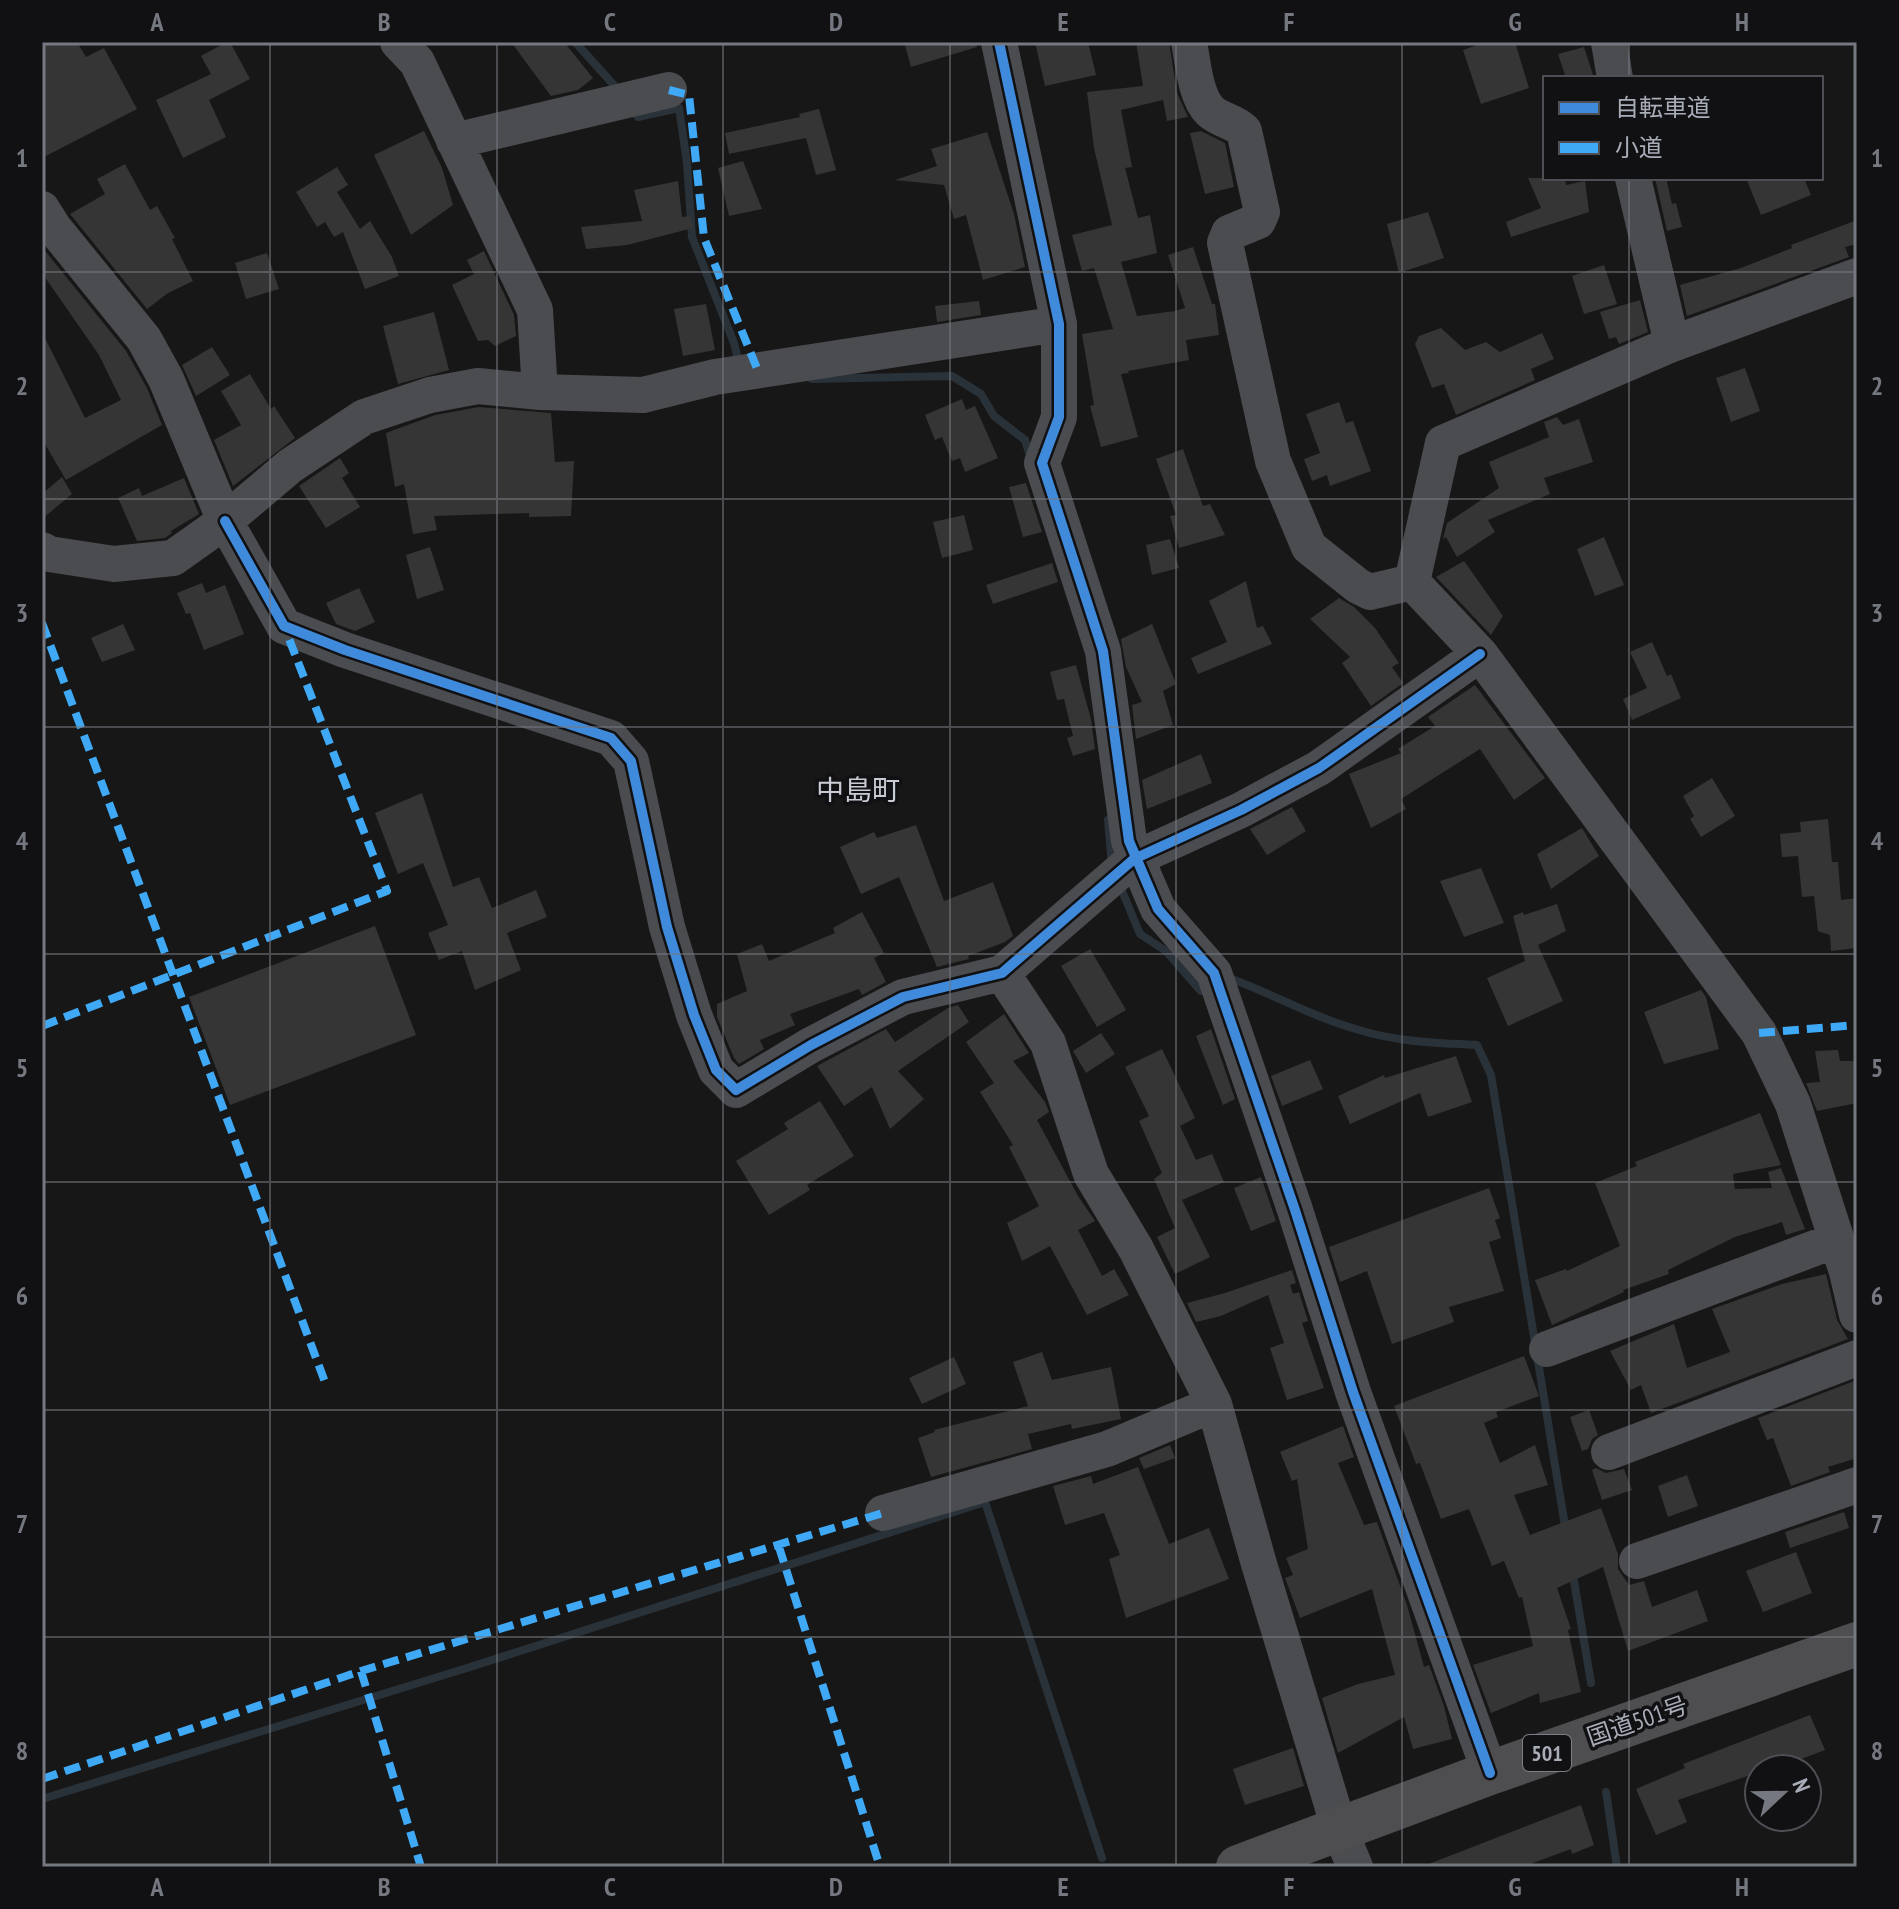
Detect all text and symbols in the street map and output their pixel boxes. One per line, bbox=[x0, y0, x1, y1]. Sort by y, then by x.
text: A bbox=[149, 5, 164, 38]
text: B bbox=[378, 5, 391, 38]
text: C bbox=[604, 5, 616, 38]
text: D bbox=[829, 5, 843, 38]
text: E bbox=[1057, 5, 1069, 38]
text: F bbox=[1284, 5, 1295, 38]
text: G bbox=[1508, 5, 1522, 38]
text: H bbox=[1735, 5, 1749, 38]
legend bbox=[1543, 76, 1823, 180]
text: 自転車道 bbox=[1615, 92, 1711, 123]
text: 小道 bbox=[1615, 132, 1663, 163]
text: 1 bbox=[16, 141, 28, 174]
text: 1 bbox=[1871, 141, 1883, 174]
text: 2 bbox=[16, 369, 28, 402]
text: 2 bbox=[1871, 369, 1883, 402]
text: 3 bbox=[16, 596, 28, 629]
text: 3 bbox=[1871, 596, 1883, 629]
district label: 中島町 bbox=[816, 771, 900, 808]
text: 4 bbox=[16, 824, 29, 857]
text: 4 bbox=[1871, 824, 1884, 857]
text: 5 bbox=[16, 1051, 28, 1084]
text: 5 bbox=[1871, 1051, 1883, 1084]
text: 6 bbox=[16, 1279, 28, 1312]
text: 6 bbox=[1871, 1279, 1883, 1312]
text: 7 bbox=[16, 1507, 28, 1540]
text: 7 bbox=[1871, 1507, 1883, 1540]
street label: 国道501号 bbox=[1583, 1689, 1691, 1753]
text: 8 bbox=[16, 1734, 28, 1767]
text: 8 bbox=[1871, 1734, 1883, 1767]
road number: 501 bbox=[1523, 1735, 1571, 1771]
north arrow bbox=[1743, 1753, 1823, 1833]
text: N bbox=[1786, 1775, 1817, 1796]
text: A bbox=[149, 1870, 164, 1903]
text: B bbox=[378, 1870, 391, 1903]
text: C bbox=[604, 1870, 616, 1903]
text: D bbox=[829, 1870, 843, 1903]
text: E bbox=[1057, 1870, 1069, 1903]
text: F bbox=[1284, 1870, 1295, 1903]
text: G bbox=[1508, 1870, 1522, 1903]
text: H bbox=[1735, 1870, 1749, 1903]

